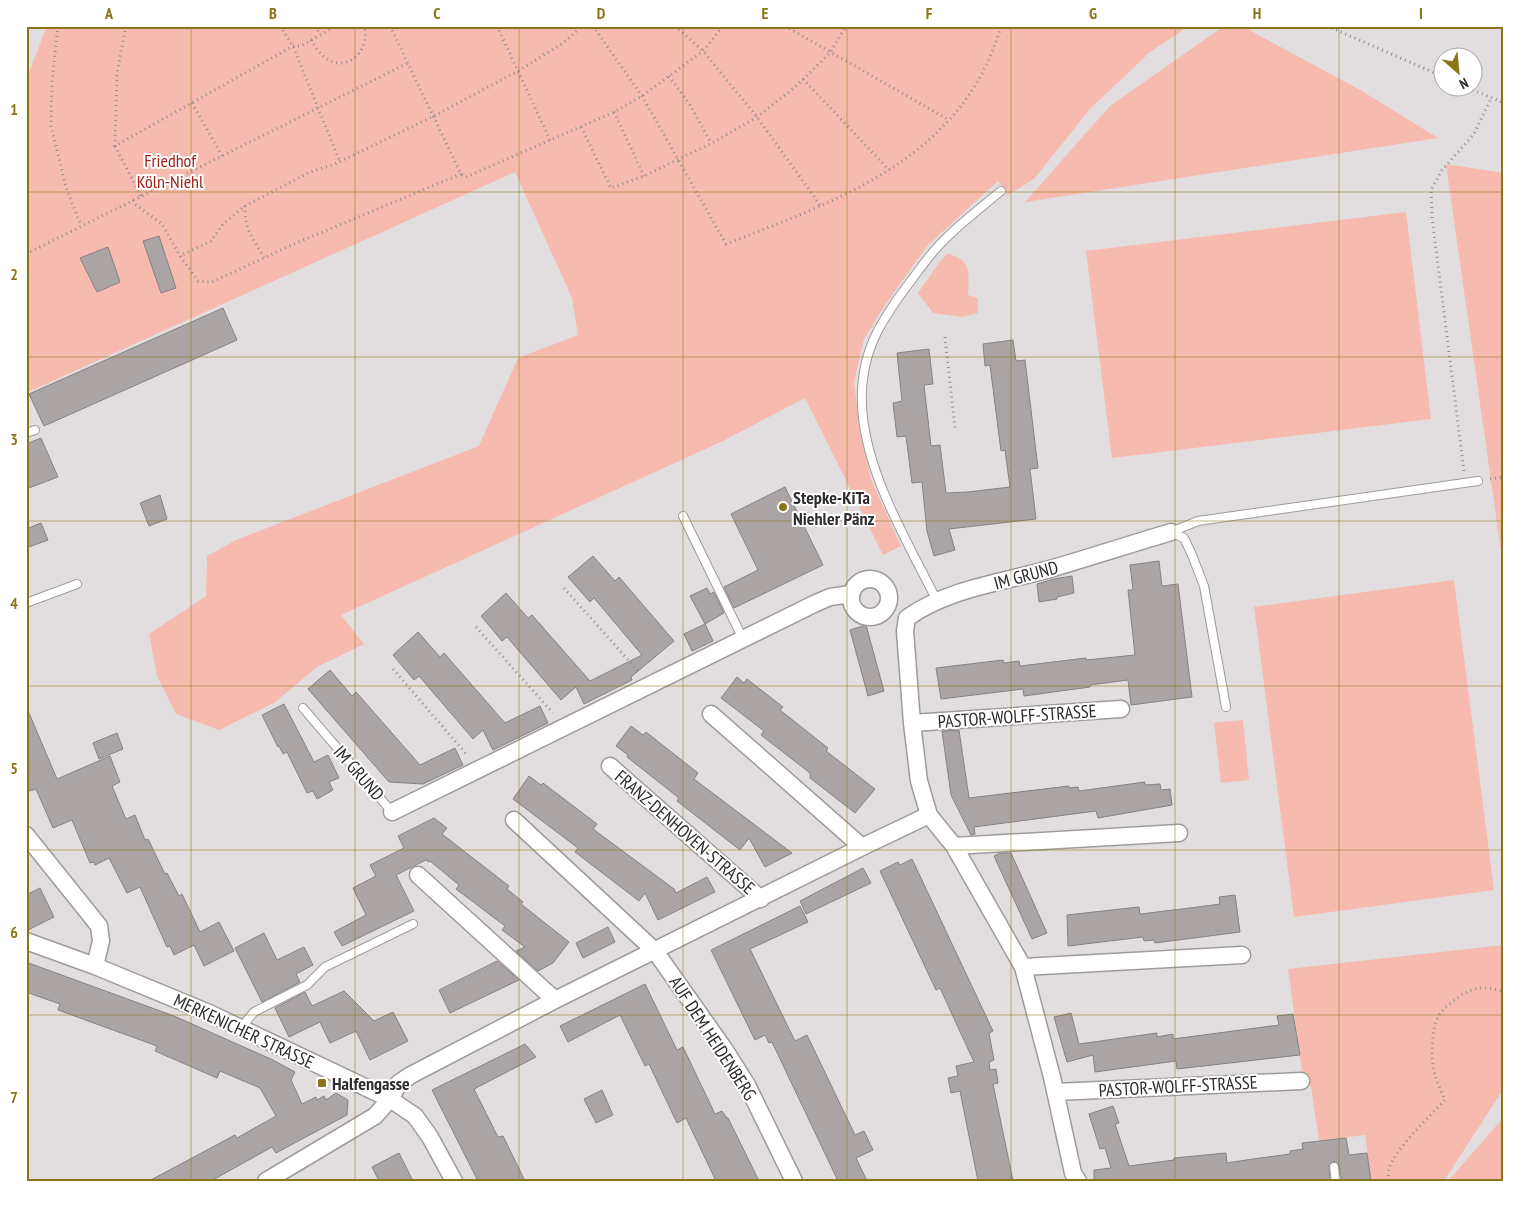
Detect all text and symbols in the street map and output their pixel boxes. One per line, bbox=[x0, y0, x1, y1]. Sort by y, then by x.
text: A bbox=[104, 3, 114, 23]
text: B bbox=[269, 3, 277, 23]
text: C bbox=[433, 3, 441, 23]
text: D bbox=[597, 3, 606, 23]
text: E bbox=[762, 3, 769, 23]
text: F bbox=[926, 3, 933, 23]
text: G bbox=[1089, 3, 1097, 23]
text: H bbox=[1253, 3, 1261, 23]
text: I bbox=[1419, 3, 1423, 23]
north arrow bbox=[1432, 48, 1482, 98]
text: N bbox=[1456, 74, 1471, 93]
text: 1 bbox=[10, 99, 18, 119]
park label: Friedhof Köln-Niehl bbox=[137, 149, 204, 193]
text: 2 bbox=[10, 264, 18, 284]
text: 3 bbox=[10, 429, 18, 449]
place label: Stepke-KiTa Niehler Pänz bbox=[793, 486, 875, 530]
marker: Stepke-KiTa Niehler Pänz bbox=[777, 501, 789, 513]
street label: IM GRUND bbox=[991, 555, 1061, 595]
text: 4 bbox=[10, 593, 18, 613]
street label: PASTOR-WOLFF-STRASSE bbox=[937, 699, 1097, 733]
street label: IM GRUND bbox=[329, 741, 389, 805]
text: 5 bbox=[10, 758, 18, 778]
street label: FRANZ-DENHOVEN-STRASSE bbox=[610, 765, 760, 899]
text: 6 bbox=[10, 922, 18, 942]
street label: AUF DEM HEIDENBERG bbox=[664, 972, 762, 1104]
street label: MERKENICHER STRASSE bbox=[170, 988, 318, 1074]
street label: PASTOR-WOLFF-STRASSE bbox=[1098, 1070, 1258, 1102]
place label: Halfengasse bbox=[332, 1072, 410, 1095]
marker: Halfengasse bbox=[316, 1077, 328, 1089]
text: 7 bbox=[10, 1087, 18, 1107]

